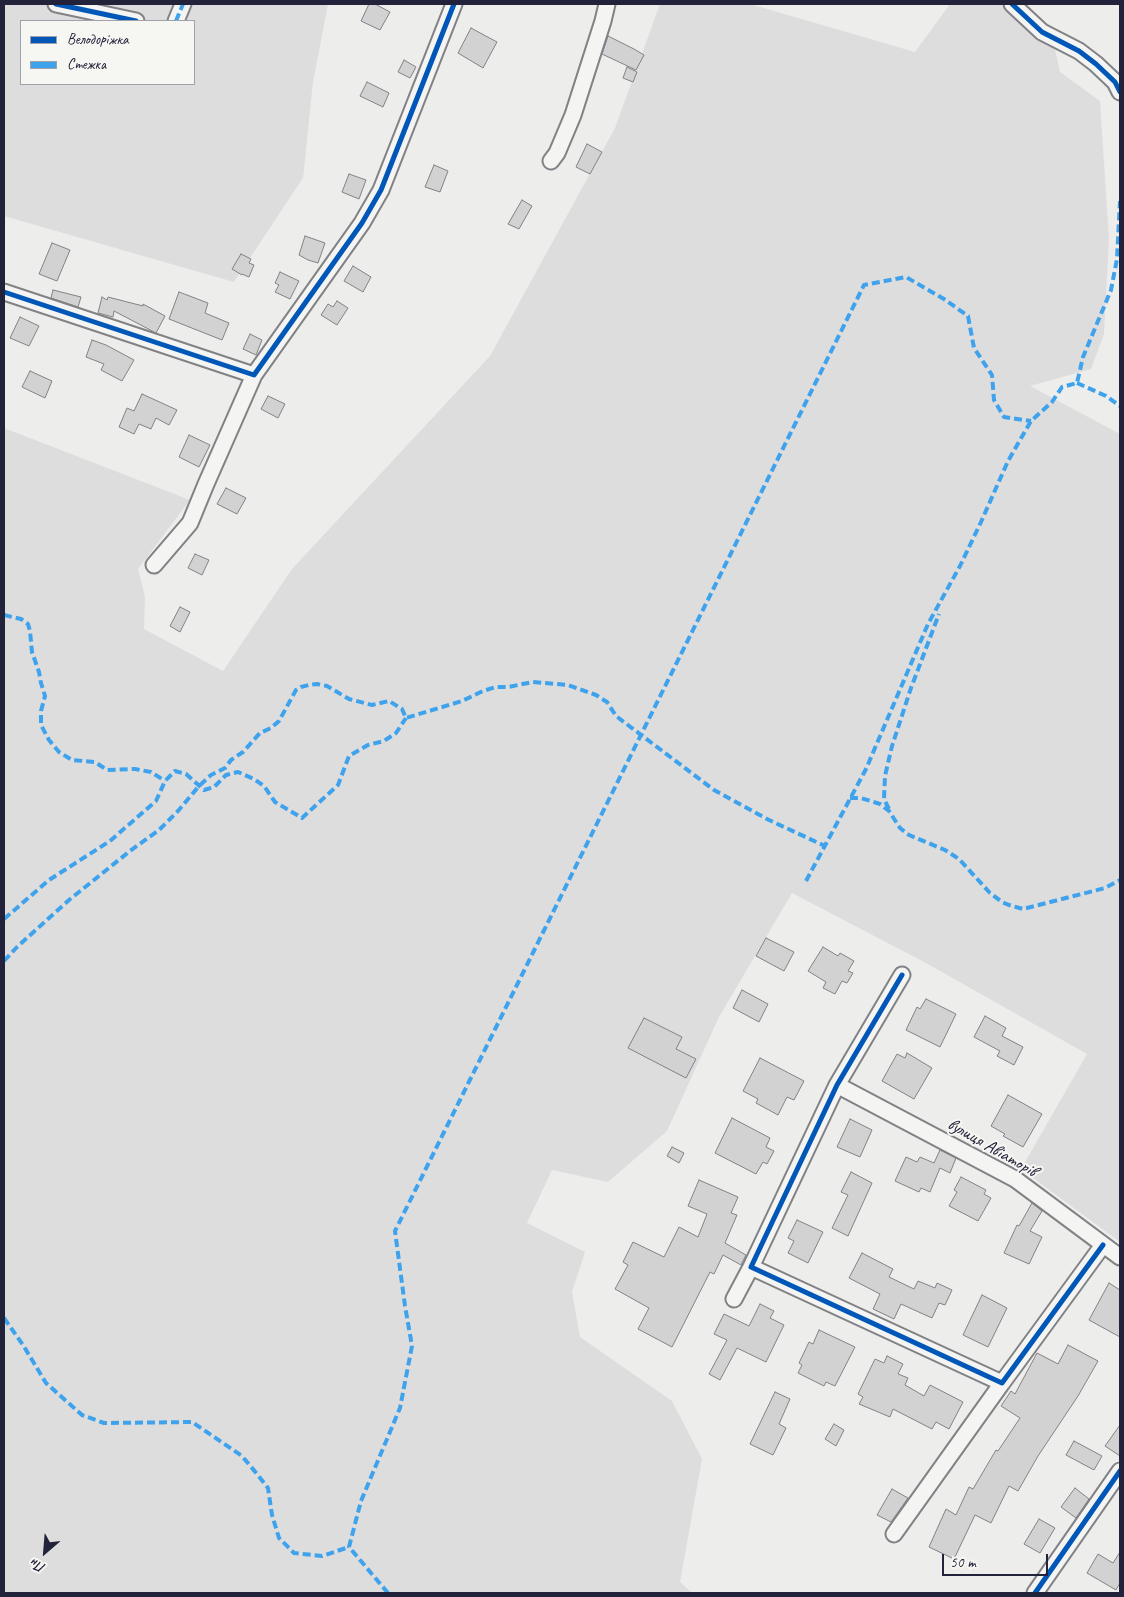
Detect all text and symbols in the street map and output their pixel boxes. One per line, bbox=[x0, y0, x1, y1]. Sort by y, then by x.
legend bbox=[20, 20, 195, 85]
text: Велодоріжка bbox=[67, 30, 128, 49]
text: Стежка bbox=[67, 55, 106, 74]
street label: вулиця Авіаторів bbox=[943, 1114, 1041, 1182]
north arrow bbox=[20, 1527, 70, 1577]
scale bar bbox=[944, 1544, 1050, 1576]
text: 50 m bbox=[950, 1553, 976, 1572]
text: Пн bbox=[28, 1555, 48, 1577]

